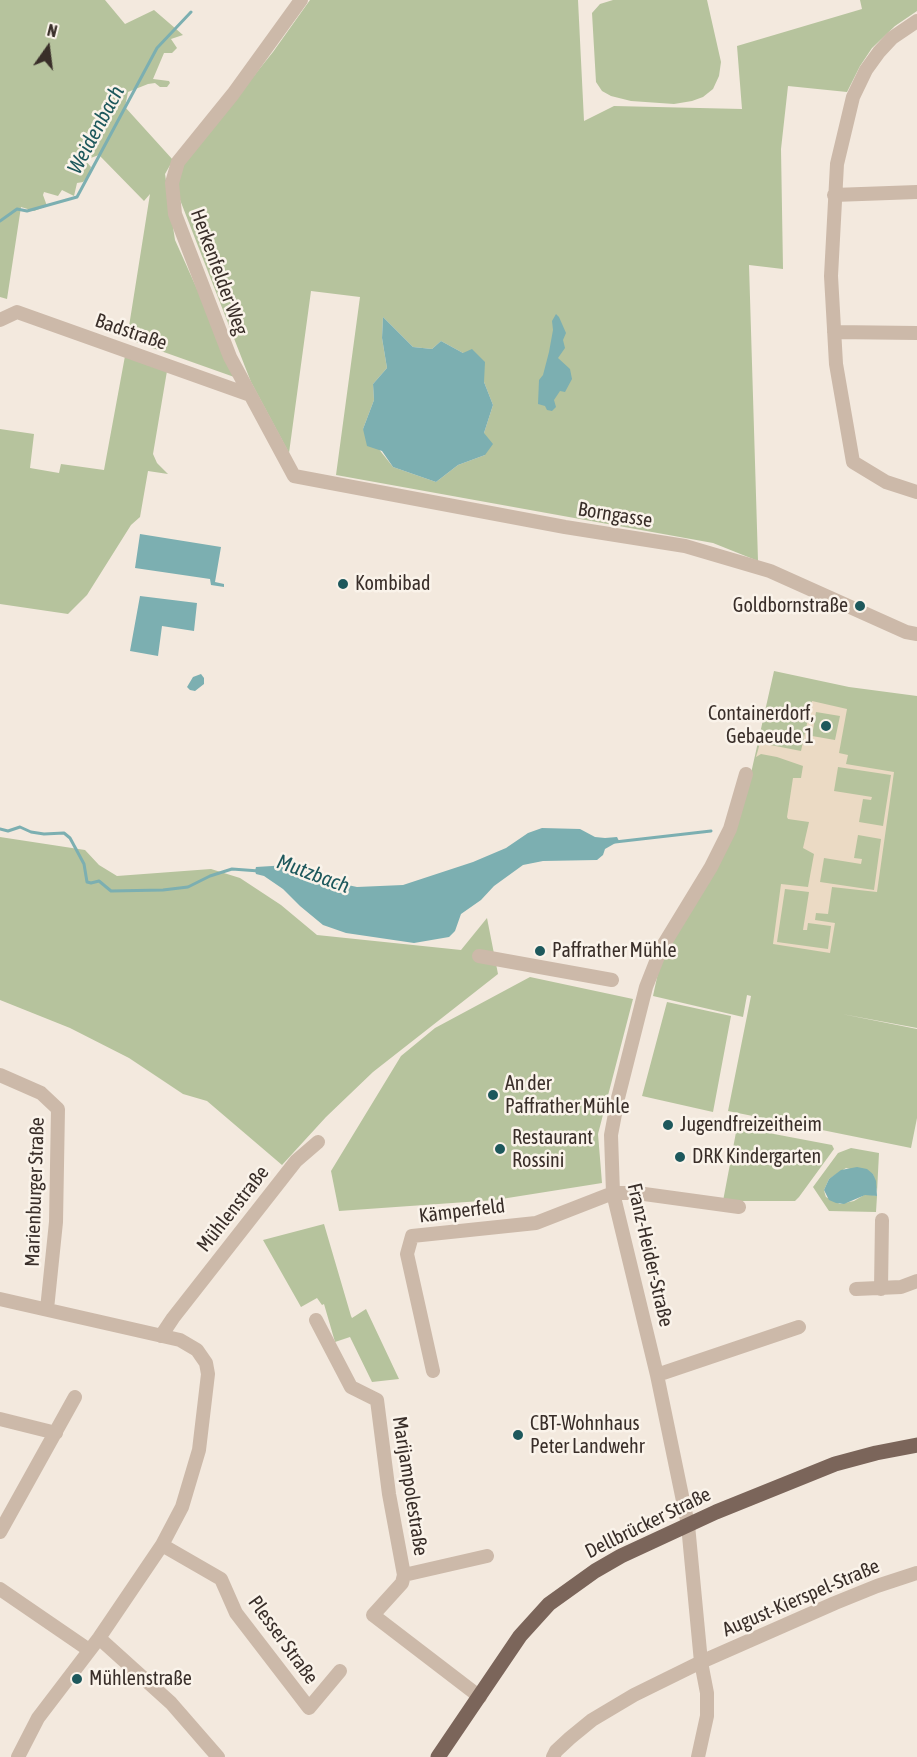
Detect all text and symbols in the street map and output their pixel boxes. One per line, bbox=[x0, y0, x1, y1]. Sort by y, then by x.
north arrow bbox=[18, 18, 78, 78]
text: N bbox=[46, 21, 59, 40]
water label: Weidenbach bbox=[62, 82, 130, 178]
street label: Herkenfelder Weg bbox=[185, 206, 253, 338]
street label: Badstraße bbox=[92, 309, 170, 355]
street label: Borngasse bbox=[576, 497, 654, 533]
place label: Kombibad bbox=[355, 572, 431, 596]
marker: Kombibad bbox=[336, 577, 350, 591]
place label: Goldbornstraße bbox=[733, 594, 848, 618]
marker: Goldbornstraße bbox=[853, 599, 867, 613]
place label: Containerdorf, Gebaeude 1 bbox=[708, 702, 814, 749]
marker: Containerdorf, Gebaeude 1 bbox=[819, 719, 833, 733]
water label: Mutzbach bbox=[273, 849, 353, 899]
place label: Paffrather Mühle bbox=[552, 939, 676, 963]
marker: Paffrather Mühle bbox=[533, 944, 547, 958]
place label: An der Paffrather Mühle bbox=[505, 1072, 629, 1119]
marker: An der Paffrather Mühle bbox=[486, 1088, 500, 1102]
place label: Jugendfreizeitheim bbox=[680, 1113, 822, 1137]
street label: Marienburger Straße bbox=[20, 1117, 50, 1267]
marker: Jugendfreizeitheim bbox=[661, 1118, 675, 1132]
place label: Restaurant Rossini bbox=[512, 1126, 593, 1173]
marker: Restaurant Rossini bbox=[493, 1142, 507, 1156]
place label: DRK Kindergarten bbox=[692, 1145, 821, 1169]
marker: DRK Kindergarten bbox=[673, 1150, 687, 1164]
street label: Mühlenstraße bbox=[192, 1161, 274, 1257]
street label: Franz-Heider-Straße bbox=[622, 1181, 678, 1329]
street label: Kämperfeld bbox=[418, 1194, 506, 1228]
place label: CBT-Wohnhaus Peter Landwehr bbox=[530, 1412, 645, 1459]
street label: Marijampolestraße bbox=[387, 1415, 433, 1557]
marker: CBT-Wohnhaus Peter Landwehr bbox=[511, 1428, 525, 1442]
street label: Dellbrücker Straße bbox=[581, 1482, 715, 1564]
street label: August-Kierspel-Straße bbox=[719, 1554, 883, 1642]
street label: Plesser Straße bbox=[243, 1591, 323, 1689]
place label: Mühlenstraße bbox=[89, 1667, 192, 1691]
marker: Mühlenstraße bbox=[70, 1672, 84, 1686]

